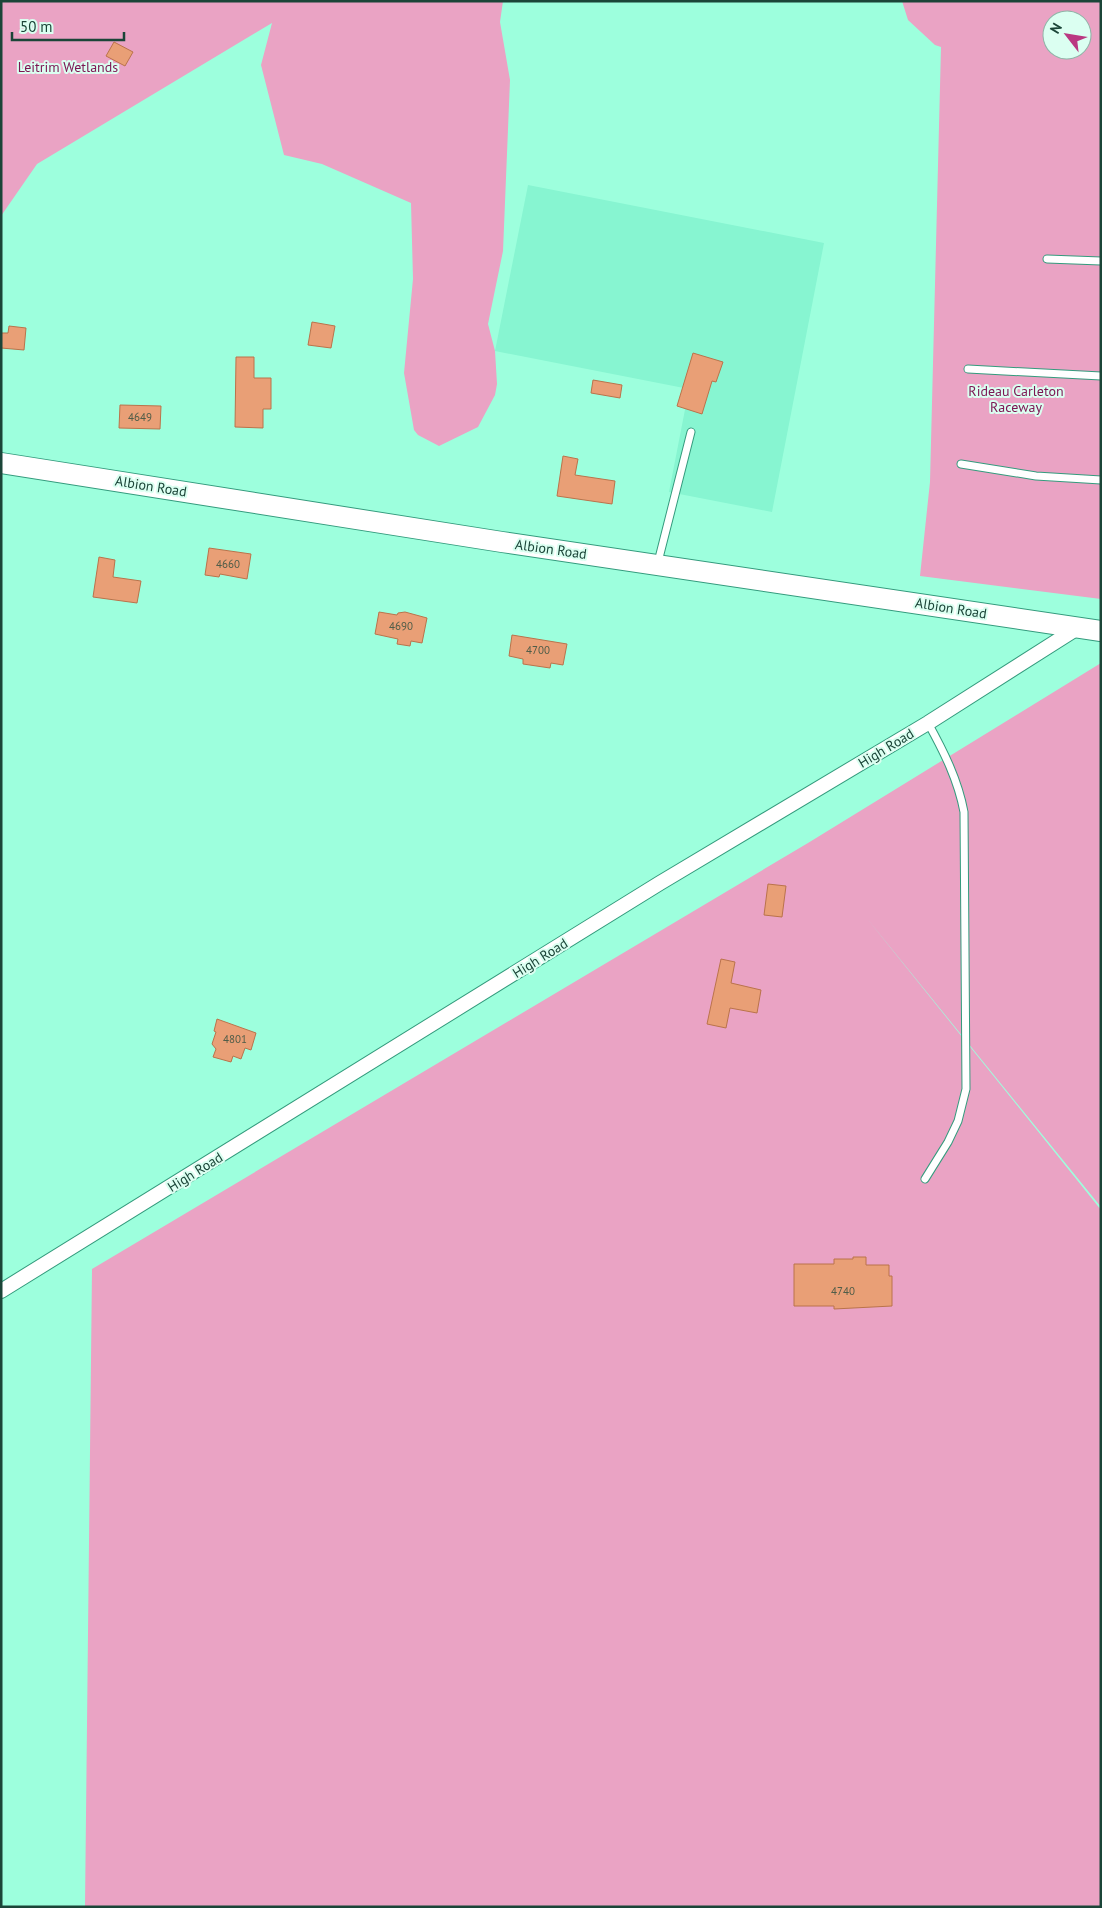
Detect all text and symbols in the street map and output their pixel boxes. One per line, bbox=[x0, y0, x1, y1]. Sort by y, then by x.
scale bar bbox=[12, 10, 125, 42]
north arrow bbox=[1042, 10, 1092, 60]
text: 50 m bbox=[20, 17, 53, 36]
text: N bbox=[1046, 20, 1066, 37]
park label: Leitrim Wetlands bbox=[18, 58, 118, 76]
park label: Rideau Carleton Raceway bbox=[968, 382, 1064, 416]
house number: 4649 bbox=[128, 410, 152, 424]
street label: Albion Road bbox=[114, 471, 188, 501]
street label: Albion Road bbox=[514, 535, 588, 563]
house number: 4660 bbox=[216, 557, 240, 571]
street label: Albion Road bbox=[914, 593, 988, 623]
house number: 4690 bbox=[389, 619, 413, 633]
house number: 4700 bbox=[526, 643, 550, 657]
street label: High Road bbox=[855, 724, 917, 772]
street label: High Road bbox=[509, 934, 571, 982]
house number: 4801 bbox=[223, 1032, 247, 1046]
street label: High Road bbox=[164, 1148, 226, 1196]
house number: 4740 bbox=[831, 1284, 855, 1298]

